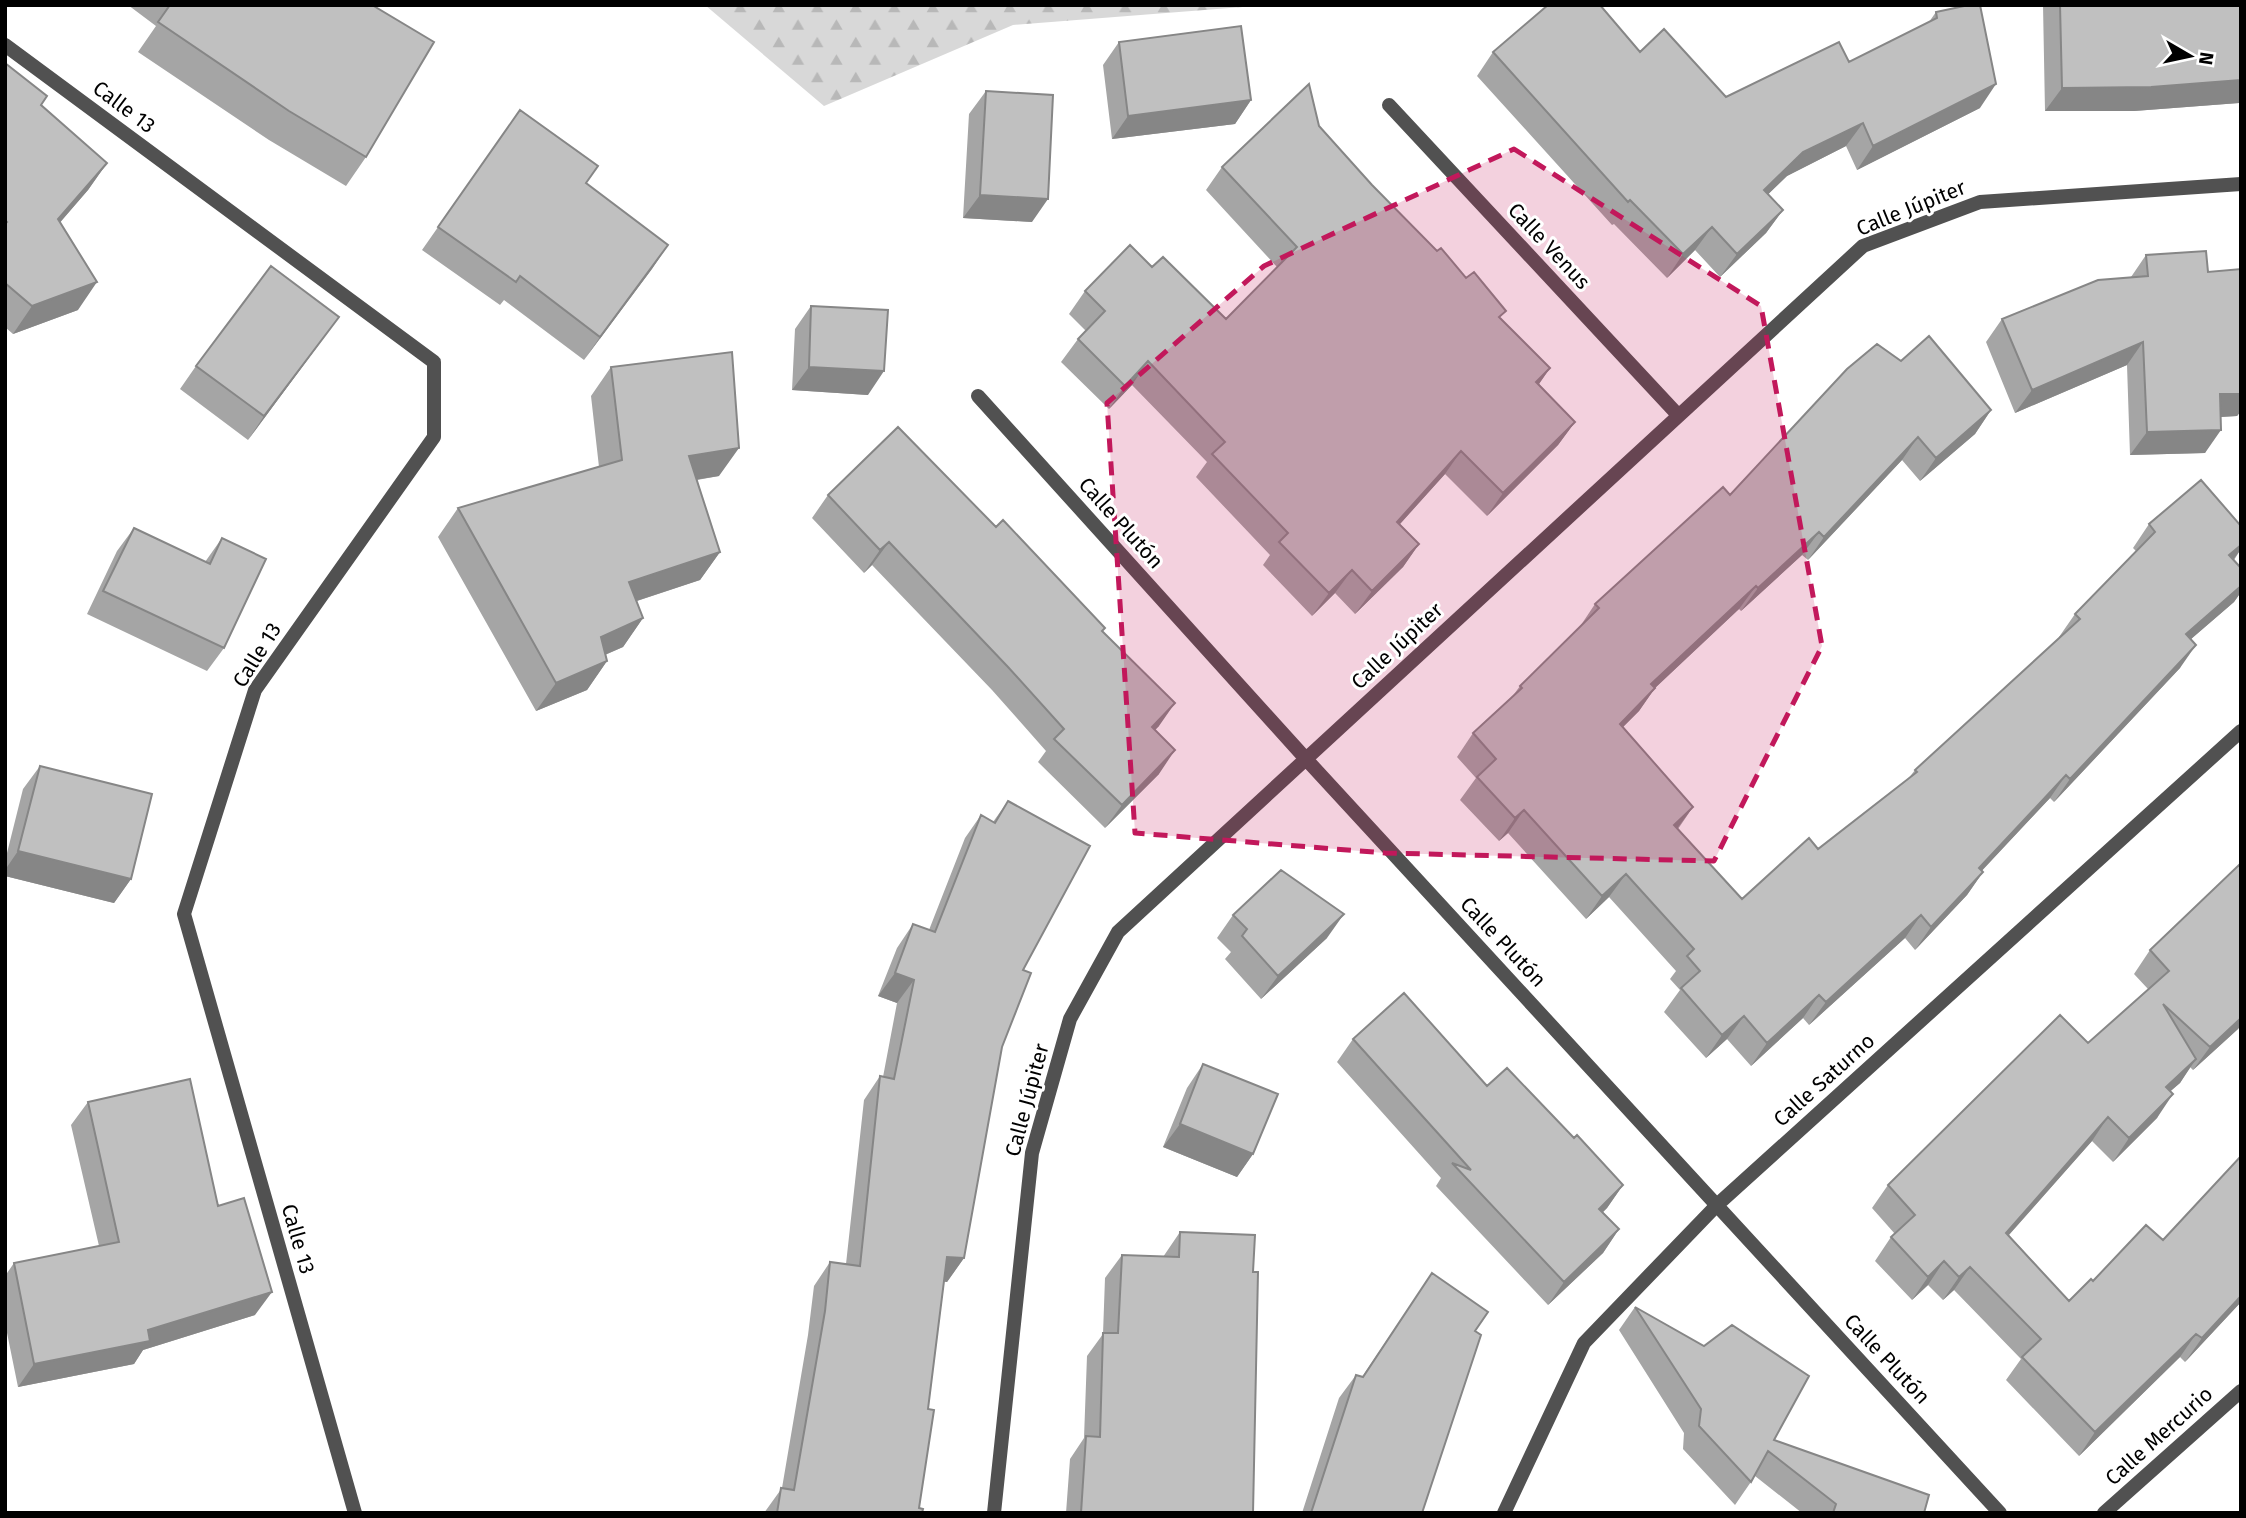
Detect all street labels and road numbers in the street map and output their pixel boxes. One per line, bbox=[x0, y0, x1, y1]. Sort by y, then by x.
street label: Calle 13 bbox=[88, 75, 160, 139]
street label: Calle Júpiter bbox=[1852, 174, 1970, 242]
street label: Calle Venus bbox=[1502, 197, 1596, 295]
street label: Calle Plutón bbox=[1073, 472, 1169, 574]
street label: Calle Júpiter bbox=[1346, 597, 1448, 695]
street label: Calle 13 bbox=[227, 618, 287, 692]
street label: Calle Plutón bbox=[1455, 891, 1551, 993]
street label: Calle Saturno bbox=[1768, 1028, 1880, 1132]
street label: Calle Júpiter bbox=[999, 1041, 1055, 1159]
street label: Calle 13 bbox=[276, 1201, 320, 1277]
street label: Calle Plutón bbox=[1839, 1308, 1935, 1410]
street label: Calle Mercurio bbox=[2100, 1381, 2218, 1491]

